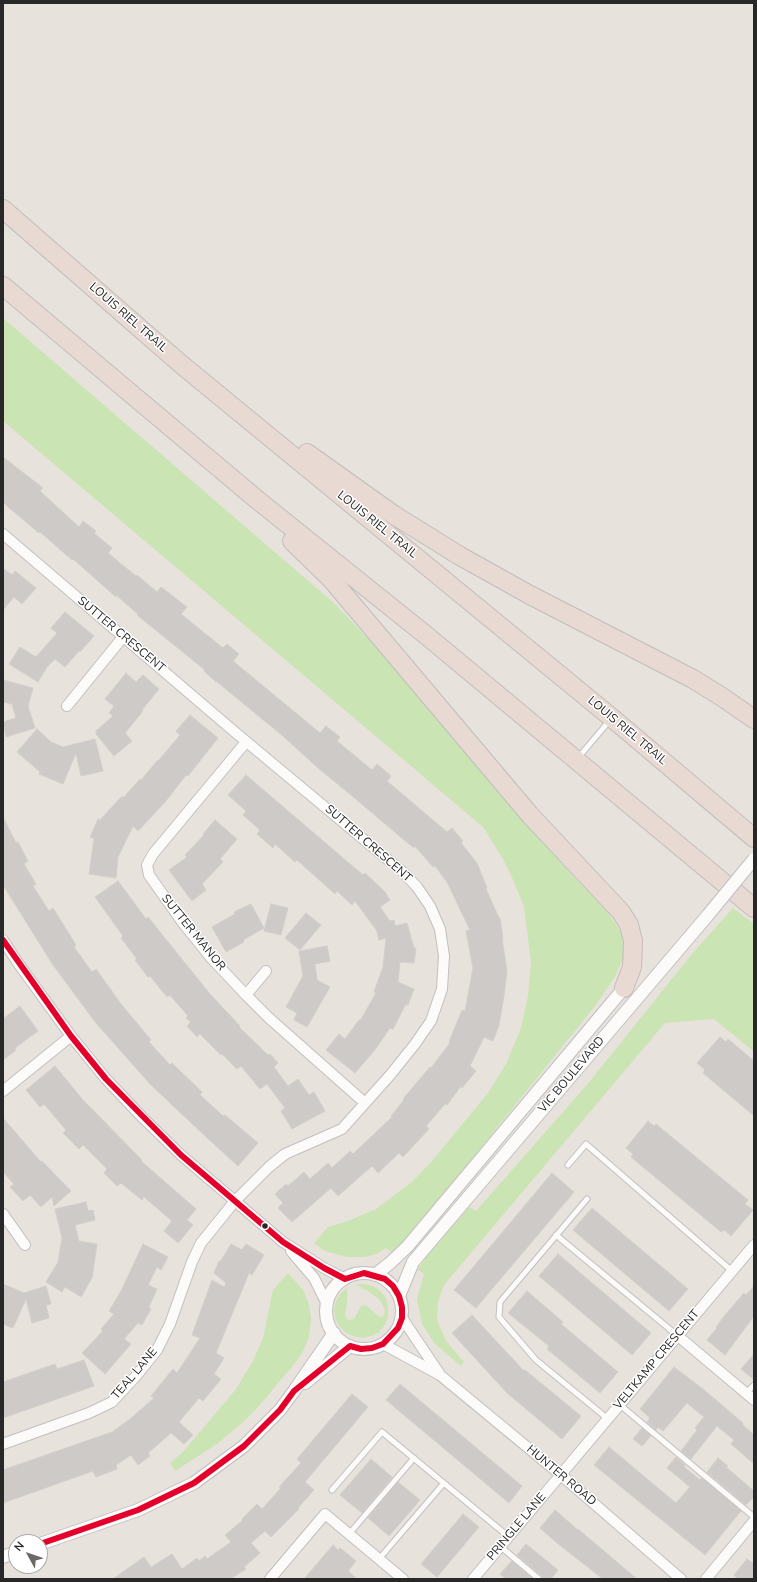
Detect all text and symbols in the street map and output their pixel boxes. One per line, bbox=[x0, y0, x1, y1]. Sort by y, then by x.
street label: LOUIS RIEL TRAIL bbox=[86, 280, 170, 356]
street label: LOUIS RIEL TRAIL bbox=[334, 488, 420, 562]
street label: SUTTER CRESCENT bbox=[74, 594, 168, 676]
street label: LOUIS RIEL TRAIL bbox=[585, 694, 669, 768]
street label: SUTTER CRESCENT bbox=[322, 802, 414, 886]
street label: SUTTER MANOR bbox=[158, 892, 228, 974]
street label: VIC BOULEVARD bbox=[536, 1034, 608, 1116]
unlabelled marker bbox=[260, 1221, 270, 1231]
street label: VELTKAMP CRESCENT bbox=[611, 1307, 703, 1413]
street label: TEAL LANE bbox=[109, 1345, 161, 1403]
street label: HUNTER ROAD bbox=[523, 1443, 599, 1509]
street label: PRINGLE LANE bbox=[485, 1490, 549, 1564]
north arrow bbox=[8, 1534, 48, 1574]
text: N bbox=[11, 1539, 28, 1555]

